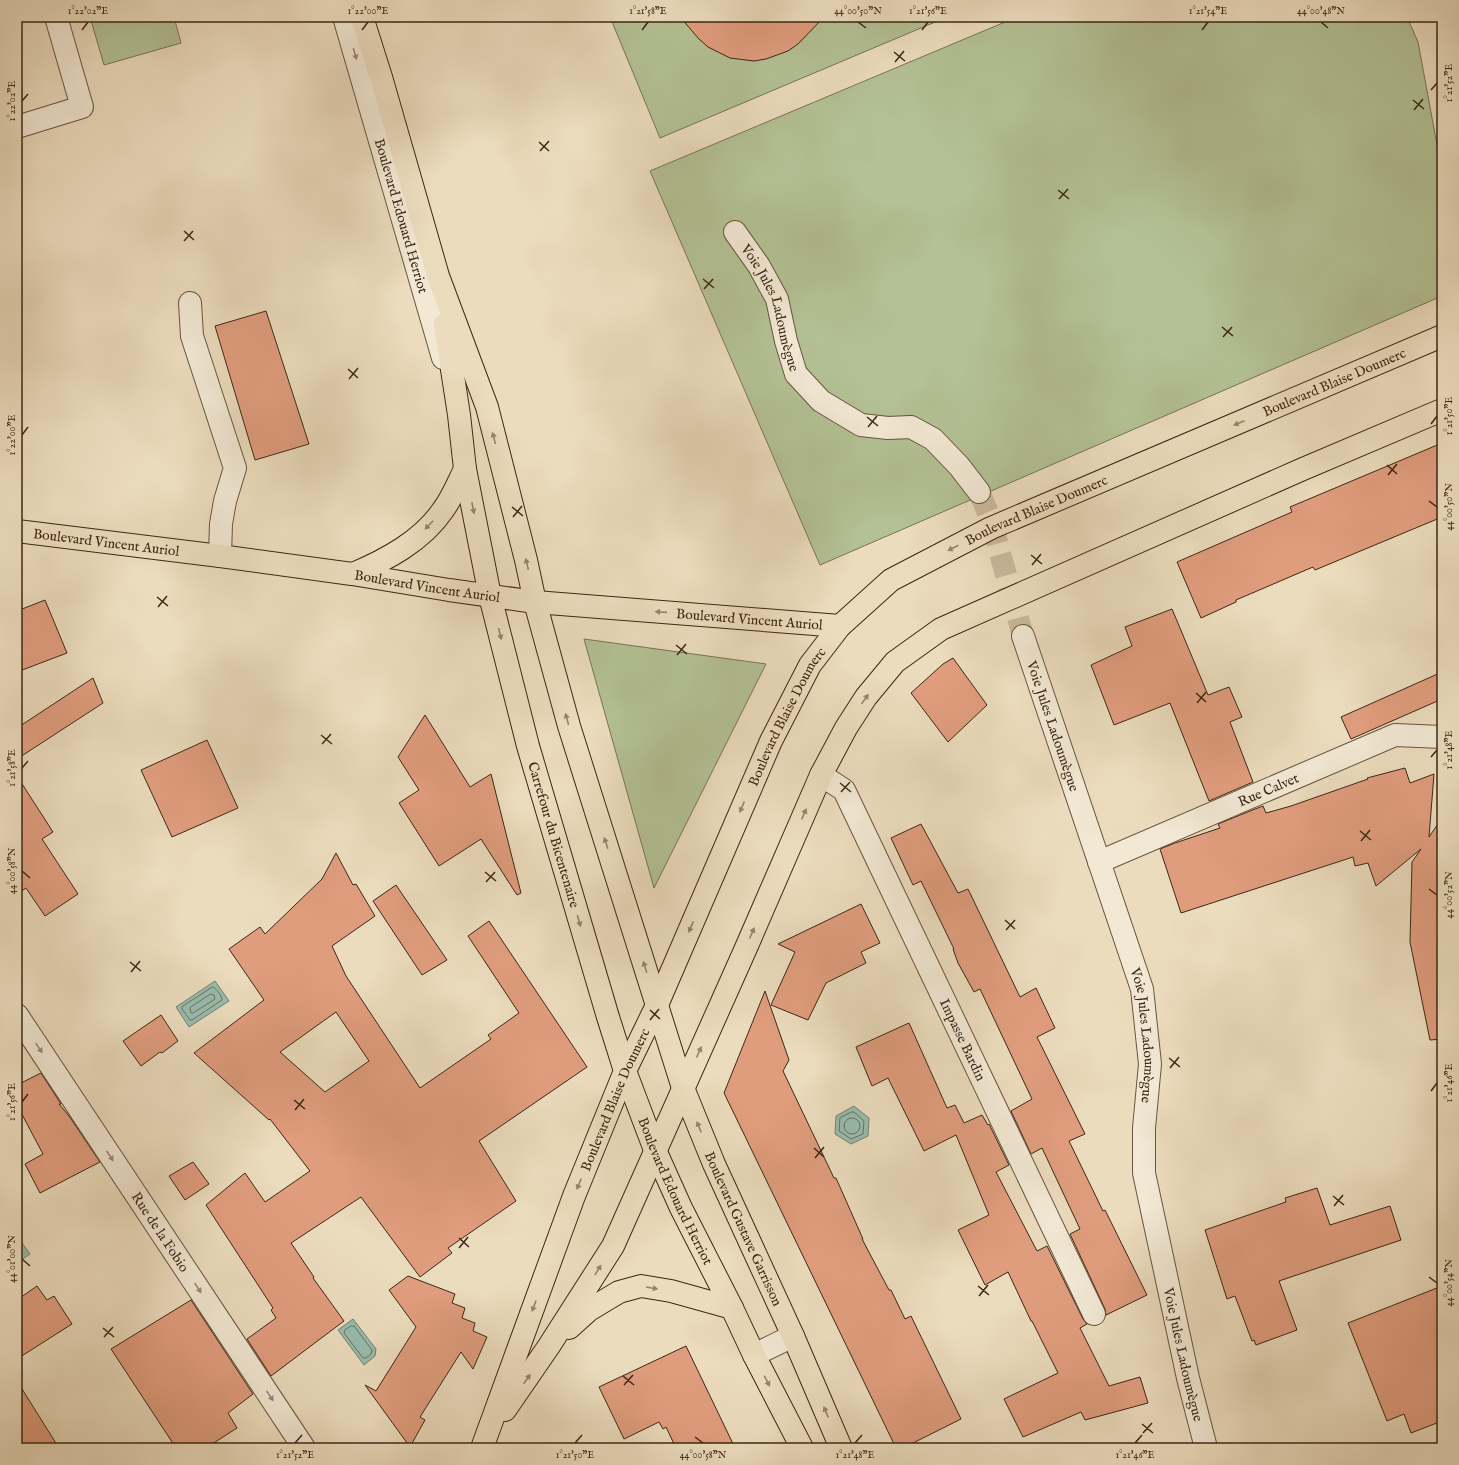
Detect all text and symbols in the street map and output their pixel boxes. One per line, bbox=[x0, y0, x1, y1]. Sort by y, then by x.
text: 1°22'02"E bbox=[68, 5, 108, 18]
text: 1°22'00"E bbox=[348, 5, 388, 18]
text: 1°21'58"E bbox=[629, 5, 667, 18]
text: 44°00'50"N bbox=[834, 5, 882, 18]
text: 1°21'56"E bbox=[909, 5, 947, 18]
text: 1°21'54"E bbox=[1189, 5, 1227, 18]
text: 44°00'48"N bbox=[1297, 5, 1345, 18]
one-way arrow bbox=[352, 49, 358, 61]
text: 1°21'52"E bbox=[1443, 64, 1456, 102]
text: 1°22'02"E bbox=[6, 81, 19, 121]
street label: Boulevard Edouard Herriot bbox=[370, 137, 432, 296]
street label: Voie Jules Ladoumègue bbox=[736, 240, 803, 374]
street label: Boulevard Blaise Doumerc bbox=[1260, 344, 1409, 421]
text: 1°21'50"E bbox=[1443, 397, 1456, 435]
text: 1°22'00"E bbox=[6, 415, 19, 455]
one-way arrow bbox=[1232, 420, 1244, 426]
one-way arrow bbox=[491, 432, 497, 444]
street label: Boulevard Blaise Doumerc bbox=[962, 471, 1111, 550]
text: 44°00'50"N bbox=[1443, 483, 1456, 531]
one-way arrow bbox=[470, 502, 476, 515]
one-way arrow bbox=[425, 520, 434, 530]
street label: Boulevard Vincent Auriol bbox=[32, 525, 180, 561]
one-way arrow bbox=[947, 545, 959, 551]
one-way arrow bbox=[523, 558, 529, 570]
street label: Boulevard Vincent Auriol bbox=[353, 567, 501, 607]
street label: Boulevard Vincent Auriol bbox=[675, 605, 824, 635]
one-way arrow bbox=[655, 609, 667, 615]
one-way arrow bbox=[497, 628, 503, 640]
street label: Boulevard Blaise Doumerc bbox=[745, 644, 830, 789]
street label: Voie Jules Ladoumègue bbox=[1022, 658, 1083, 795]
one-way arrow bbox=[861, 694, 869, 705]
one-way arrow bbox=[564, 713, 570, 725]
text: 1°21'48"E bbox=[1443, 731, 1456, 769]
text: 1°21'58"E bbox=[6, 749, 19, 787]
street label: Carrefour du Bicentenaire bbox=[523, 760, 583, 911]
street label: Rue Calvet bbox=[1235, 769, 1302, 811]
one-way arrow bbox=[739, 802, 745, 813]
one-way arrow bbox=[801, 808, 807, 820]
one-way arrow bbox=[603, 837, 609, 849]
text: 44°00'58"N bbox=[6, 847, 19, 894]
text: 44°00'52"N bbox=[1443, 871, 1456, 919]
one-way arrow bbox=[576, 915, 582, 927]
one-way arrow bbox=[688, 921, 694, 932]
one-way arrow bbox=[750, 927, 756, 939]
one-way arrow bbox=[642, 961, 648, 973]
street label: Voie Jules Ladoumègue bbox=[1125, 965, 1158, 1105]
street label: Impasse Bardin bbox=[935, 996, 990, 1085]
street label: Boulevard Blaise Doumerc bbox=[577, 1026, 654, 1174]
one-way arrow bbox=[35, 1042, 42, 1053]
one-way arrow bbox=[696, 1046, 702, 1058]
text: 1°21'46"E bbox=[1443, 1063, 1456, 1103]
text: 1°21'56"E bbox=[6, 1083, 19, 1121]
street label: Boulevard Edouard Herriot bbox=[633, 1115, 717, 1268]
one-way arrow bbox=[696, 1122, 702, 1133]
street label: Boulevard Gustave Garrisson bbox=[700, 1149, 786, 1310]
one-way arrow bbox=[107, 1150, 114, 1162]
one-way arrow bbox=[576, 1179, 582, 1190]
street label: Rue de la Fobio bbox=[127, 1189, 193, 1276]
text: 44°01'00"N bbox=[6, 1235, 19, 1283]
text: 44°00'54"N bbox=[1443, 1259, 1456, 1307]
one-way arrow bbox=[594, 1264, 601, 1276]
one-way arrow bbox=[194, 1282, 202, 1293]
one-way arrow bbox=[646, 1285, 659, 1291]
street label: Voie Jules Ladoumègue bbox=[1159, 1285, 1207, 1424]
one-way arrow bbox=[531, 1301, 537, 1313]
one-way arrow bbox=[523, 1373, 531, 1384]
one-way arrow bbox=[764, 1375, 770, 1386]
one-way arrow bbox=[266, 1391, 274, 1401]
one-way arrow bbox=[823, 1407, 829, 1418]
text: 1°21'52"E bbox=[276, 1449, 314, 1462]
text: 1°21'50"E bbox=[556, 1449, 594, 1462]
text: 44°00'58"N bbox=[680, 1449, 727, 1462]
text: 1°21'48"E bbox=[836, 1449, 874, 1462]
text: 1°21'46"E bbox=[1115, 1449, 1155, 1462]

